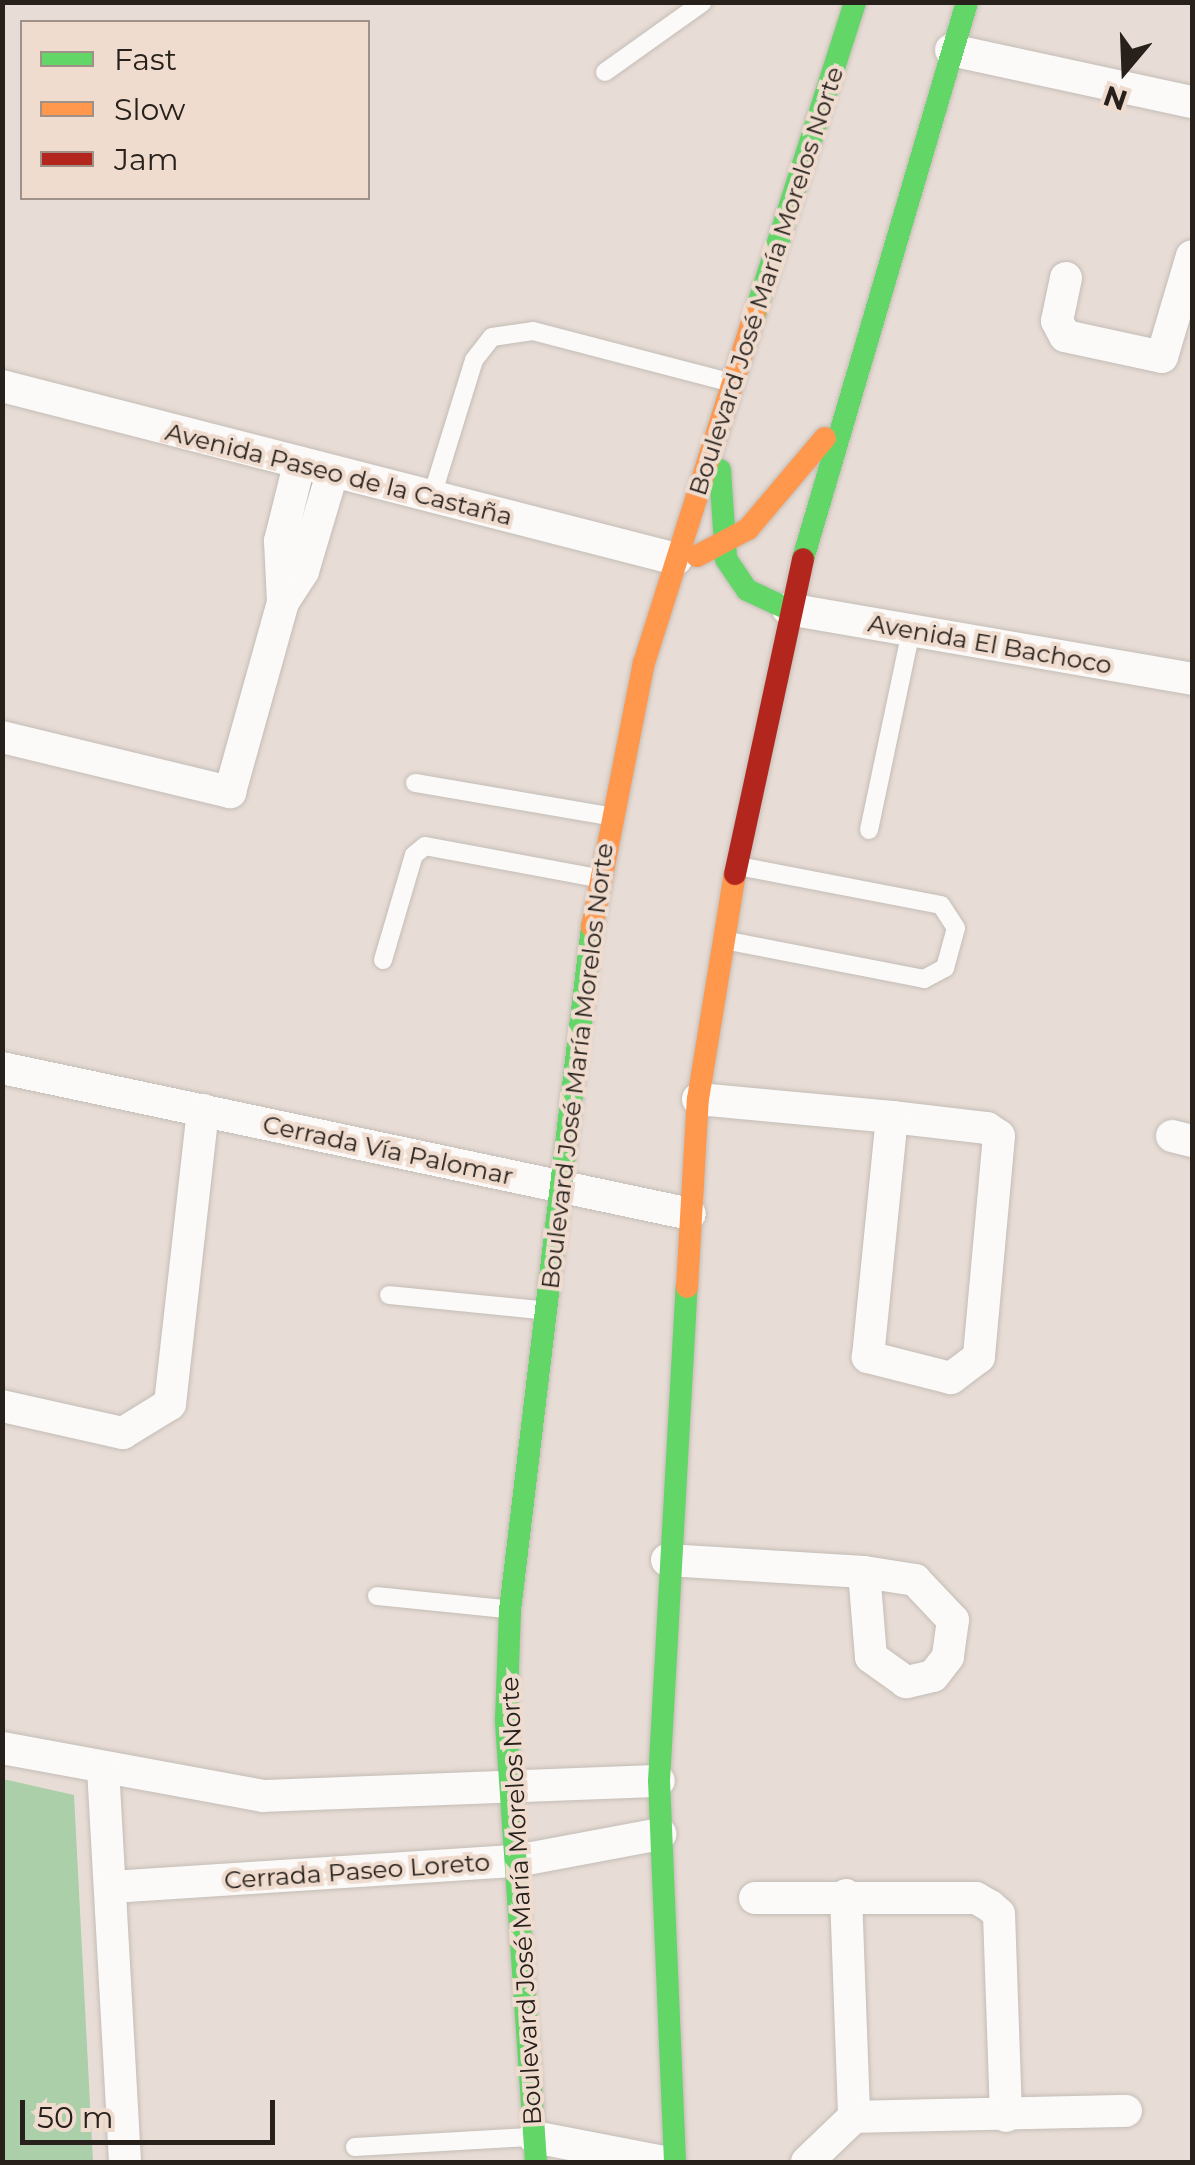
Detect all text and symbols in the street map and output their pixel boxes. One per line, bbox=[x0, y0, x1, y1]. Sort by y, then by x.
legend bbox=[20, 20, 370, 200]
north arrow bbox=[1075, 20, 1175, 120]
text: Fast bbox=[114, 41, 177, 78]
street label: Boulevard José María Morelos Norte bbox=[682, 63, 850, 499]
text: N bbox=[1099, 79, 1131, 118]
text: Slow bbox=[114, 91, 185, 128]
text: Jam bbox=[114, 141, 179, 178]
street label: Avenida Paseo de la Castaña bbox=[162, 416, 516, 532]
street label: Avenida El Bachoco bbox=[866, 608, 1114, 680]
street label: Boulevard José María Morelos Norte bbox=[535, 841, 619, 1291]
street label: Cerrada Vía Palomar bbox=[260, 1109, 516, 1191]
street label: Boulevard José María Morelos Norte bbox=[494, 1676, 548, 2126]
street label: Cerrada Paseo Loreto bbox=[223, 1847, 491, 1895]
scale bar bbox=[25, 2080, 280, 2142]
text: 50 m bbox=[37, 2099, 114, 2136]

